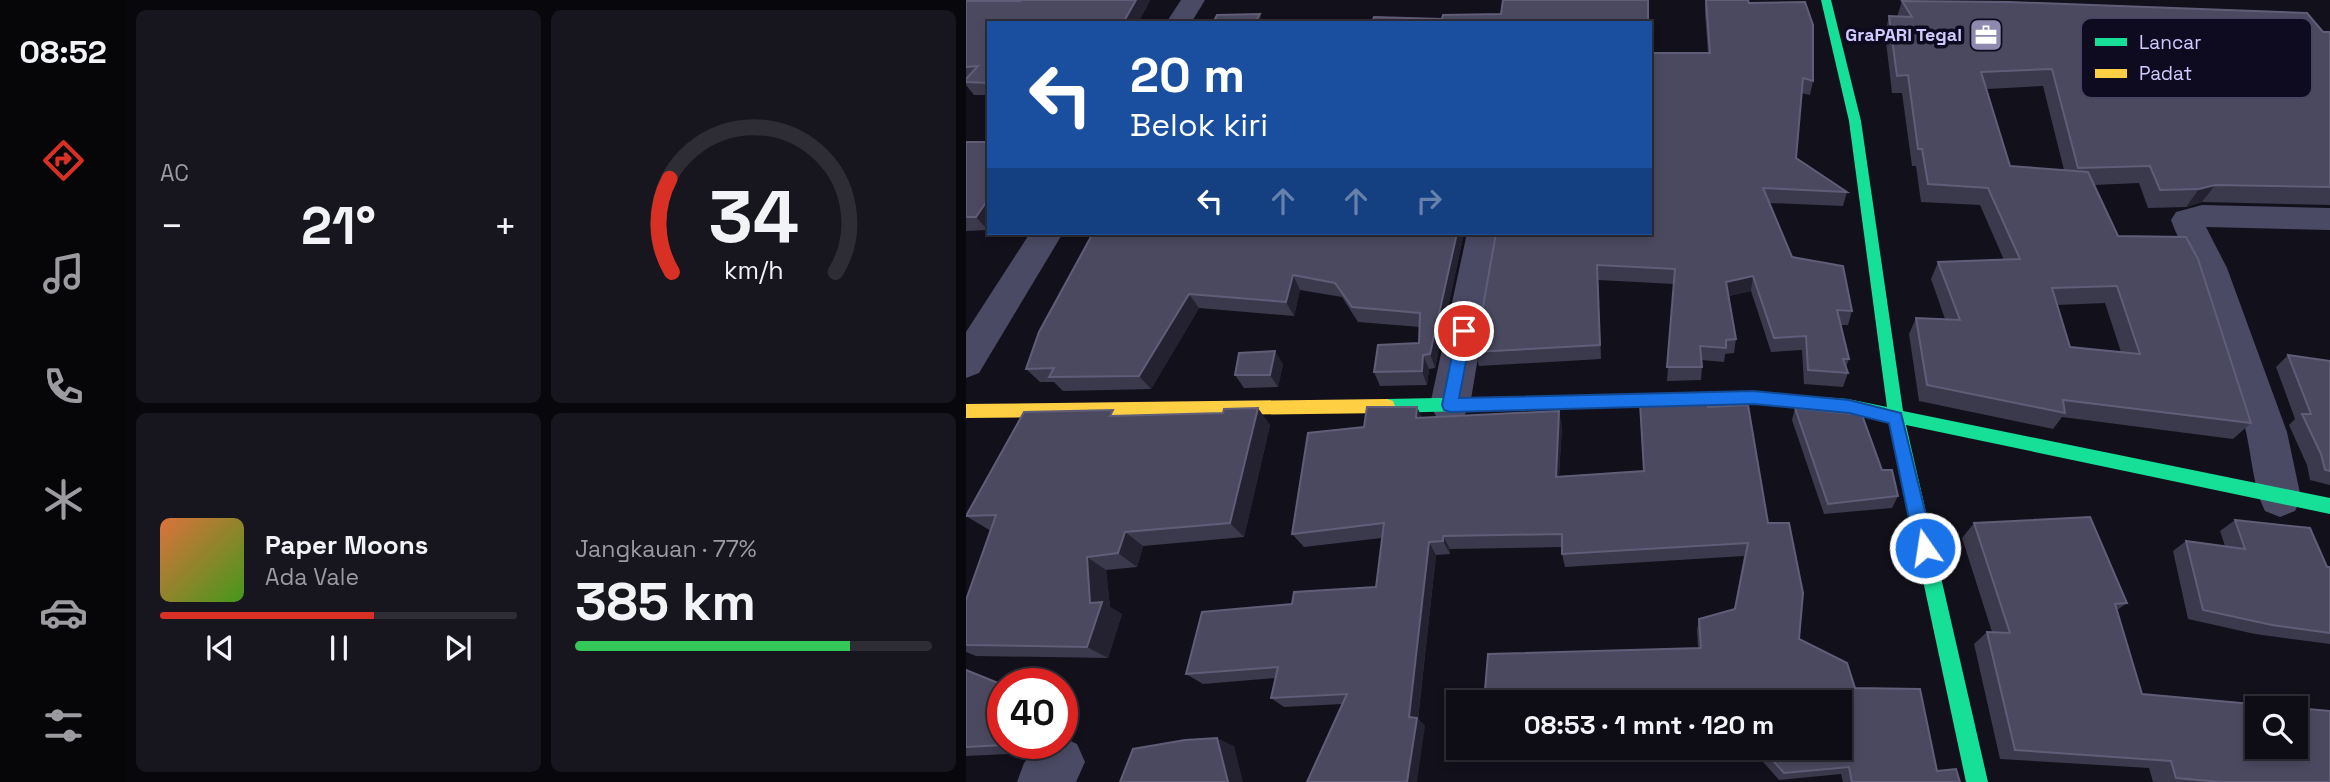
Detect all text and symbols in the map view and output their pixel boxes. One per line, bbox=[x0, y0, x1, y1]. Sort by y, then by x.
office icon: GraPARI Tegal bbox=[1967, 16, 2005, 54]
legend bbox=[2081, 18, 2312, 98]
place label: GraPARI Tegal bbox=[1845, 23, 1962, 46]
text: Lancar bbox=[2139, 30, 2201, 55]
text: 08:52 bbox=[19, 32, 107, 72]
text: 20 m bbox=[1130, 44, 1245, 106]
icon: left bbox=[1015, 49, 1106, 140]
text: Padat bbox=[2139, 61, 2192, 86]
text: Belok kiri bbox=[1130, 105, 1268, 145]
icon: directions bbox=[39, 136, 88, 185]
text: AC bbox=[160, 158, 189, 188]
text: 34 bbox=[708, 171, 799, 264]
icon: left bbox=[1191, 182, 1229, 220]
icon: ahead bbox=[1264, 182, 1302, 220]
icon: ahead bbox=[1337, 182, 1375, 220]
icon: right bbox=[1410, 182, 1448, 220]
text: 21° bbox=[301, 193, 376, 259]
text: − bbox=[160, 202, 184, 250]
text: + bbox=[493, 202, 517, 250]
icon: music bbox=[39, 249, 88, 298]
text: km/h bbox=[724, 254, 783, 286]
pin bbox=[1434, 301, 1494, 361]
icon: arrive bbox=[1445, 312, 1483, 350]
icon: phone bbox=[39, 362, 88, 411]
icon: climate bbox=[39, 475, 88, 524]
position arrow bbox=[1888, 511, 1962, 585]
text: Paper Moons bbox=[265, 528, 428, 562]
text: Jangkauan · 77% bbox=[575, 534, 756, 564]
text: Ada Vale bbox=[265, 562, 359, 592]
text: 385 km bbox=[575, 569, 756, 635]
icon: car bbox=[39, 588, 88, 637]
icon: previous bbox=[201, 629, 239, 667]
icon: pause bbox=[320, 629, 358, 667]
icon: next bbox=[439, 629, 477, 667]
speed limit sign: 40 bbox=[987, 668, 1078, 759]
map controls bbox=[2245, 696, 2308, 759]
button: search bbox=[2245, 696, 2308, 759]
icon: filters bbox=[39, 701, 88, 750]
text: 08:53 · 1 mnt · 120 m bbox=[1524, 708, 1774, 742]

